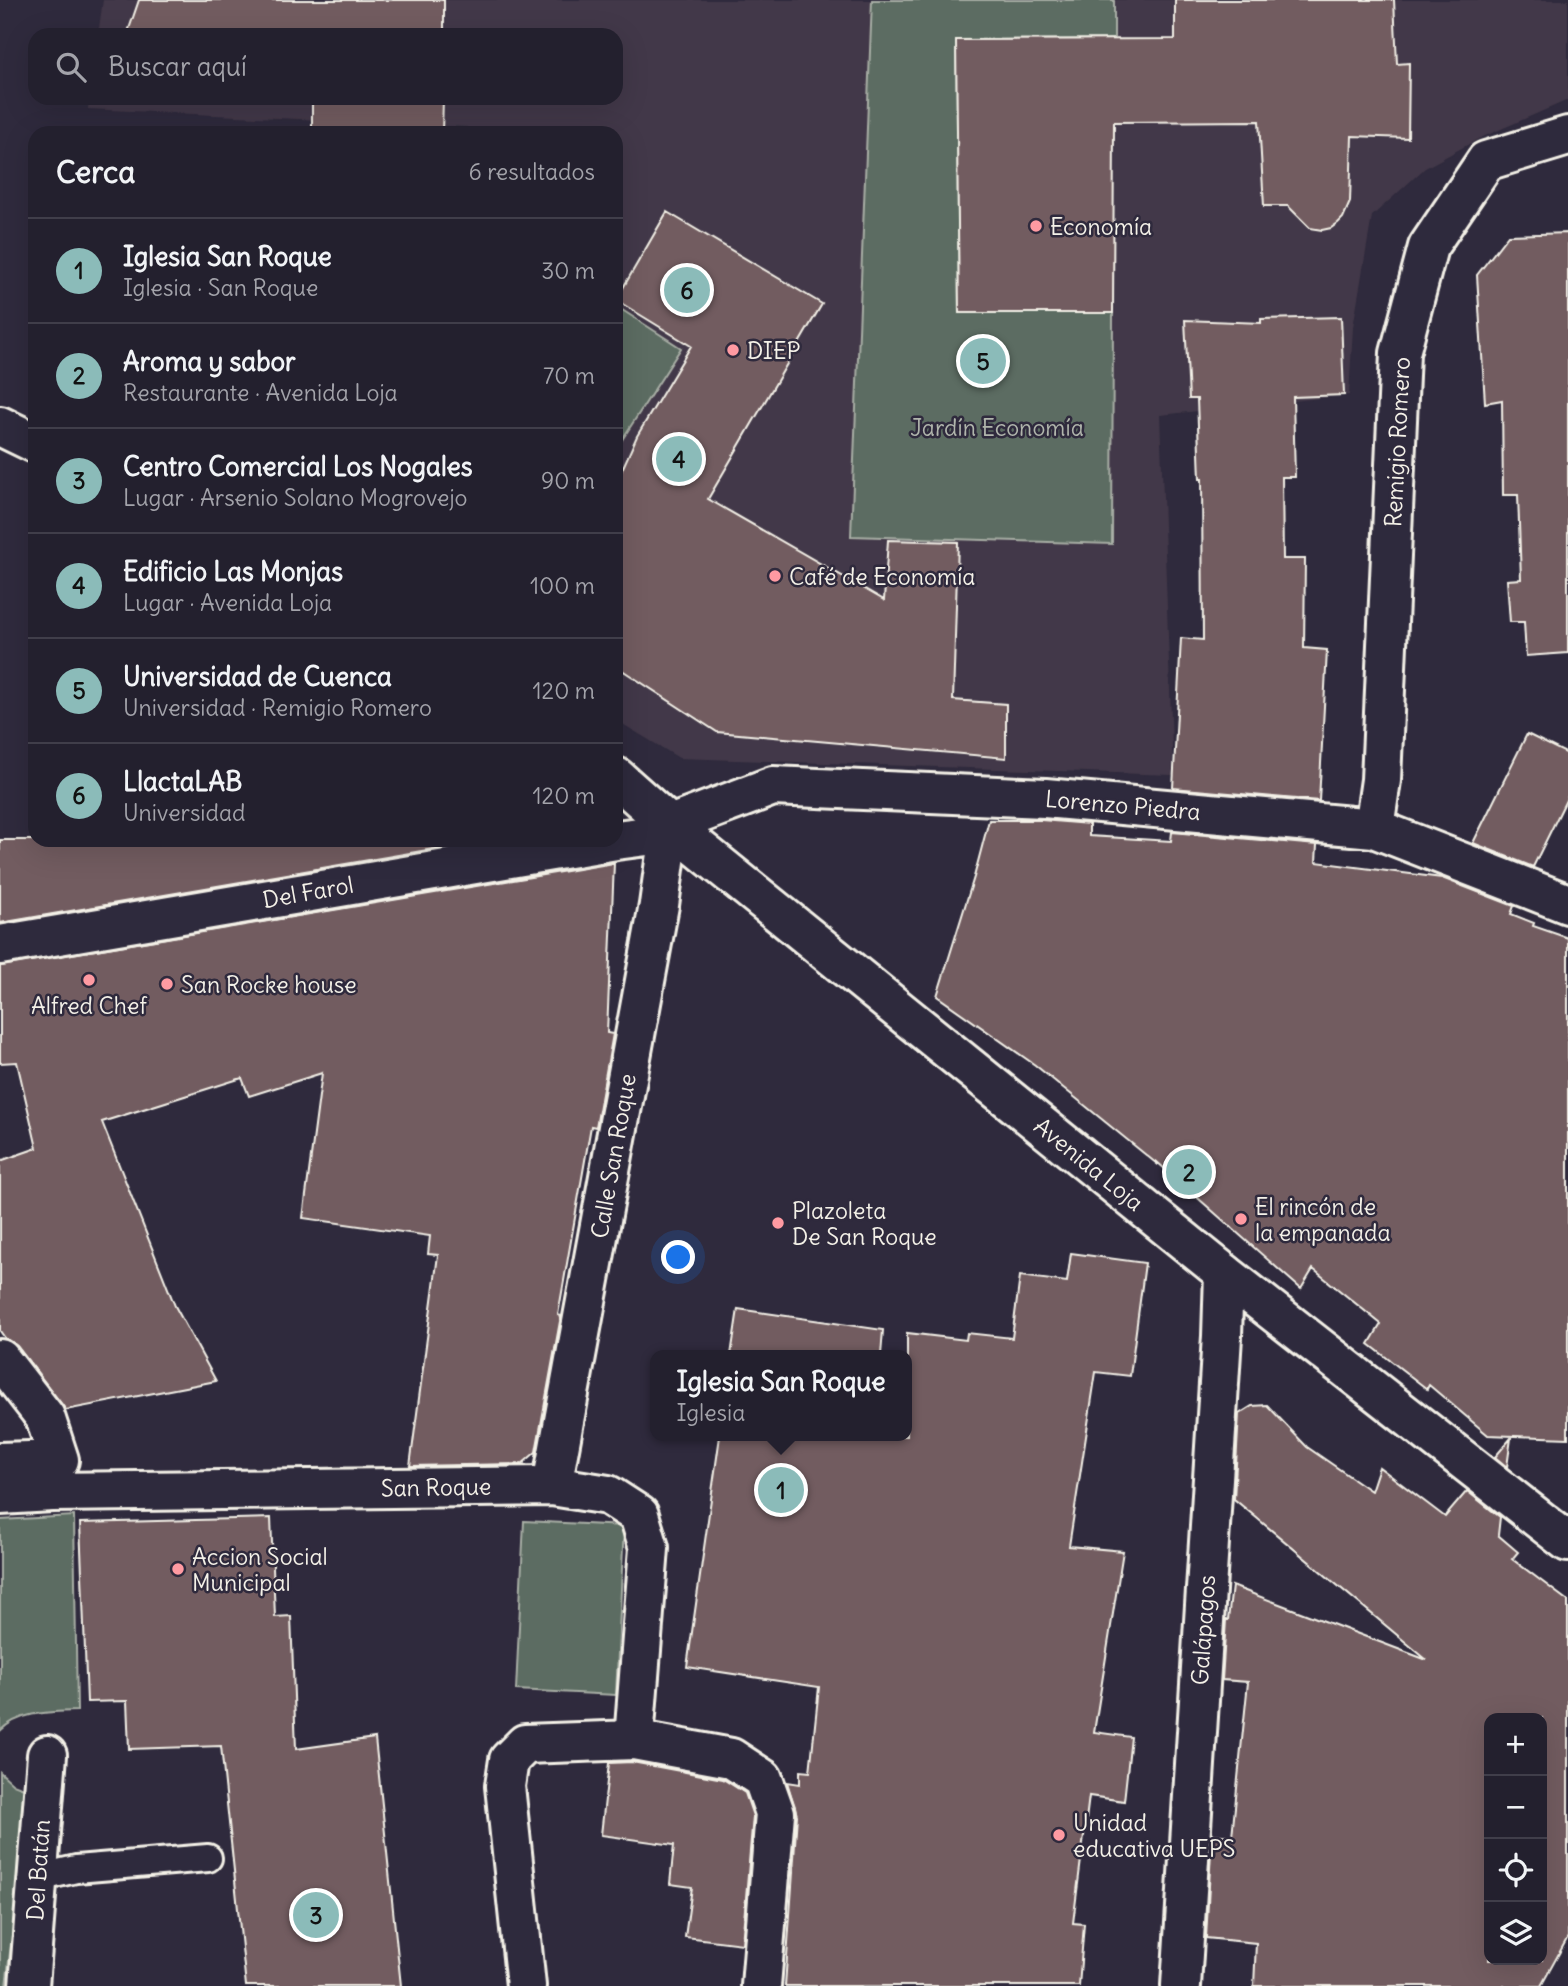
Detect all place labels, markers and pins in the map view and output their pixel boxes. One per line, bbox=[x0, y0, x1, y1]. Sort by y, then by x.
place label: Economía bbox=[1050, 212, 1152, 241]
marker: Economía bbox=[1028, 218, 1044, 234]
pin: 6 bbox=[664, 264, 710, 316]
pin: 5 bbox=[960, 335, 1006, 387]
place label: DIEP bbox=[747, 336, 800, 365]
marker: DIEP bbox=[725, 342, 741, 358]
pin: 4 bbox=[656, 433, 702, 485]
place label: Café de Economía bbox=[789, 562, 975, 591]
marker: Café de Economía bbox=[767, 568, 783, 584]
place label: San Rocke house bbox=[181, 970, 357, 999]
marker: Alfred Chef bbox=[81, 972, 97, 988]
marker: San Rocke house bbox=[159, 976, 175, 992]
place label: Alfred Chef bbox=[31, 991, 147, 1020]
pin: 2 bbox=[1166, 1146, 1212, 1198]
place label: El rincón de la empanada bbox=[1255, 1192, 1391, 1247]
place label: Plazoleta De San Roque bbox=[792, 1196, 937, 1251]
marker: El rincón de la empanada bbox=[1233, 1211, 1249, 1227]
marker: Plazoleta De San Roque bbox=[770, 1215, 786, 1231]
pin: 1 bbox=[758, 1464, 804, 1516]
place label: Accion Social Municipal bbox=[192, 1542, 328, 1597]
marker: Accion Social Municipal bbox=[170, 1561, 186, 1577]
place label: Unidad educativa UEPS bbox=[1073, 1808, 1235, 1863]
marker: Unidad educativa UEPS bbox=[1051, 1827, 1067, 1843]
pin: 3 bbox=[293, 1889, 339, 1941]

